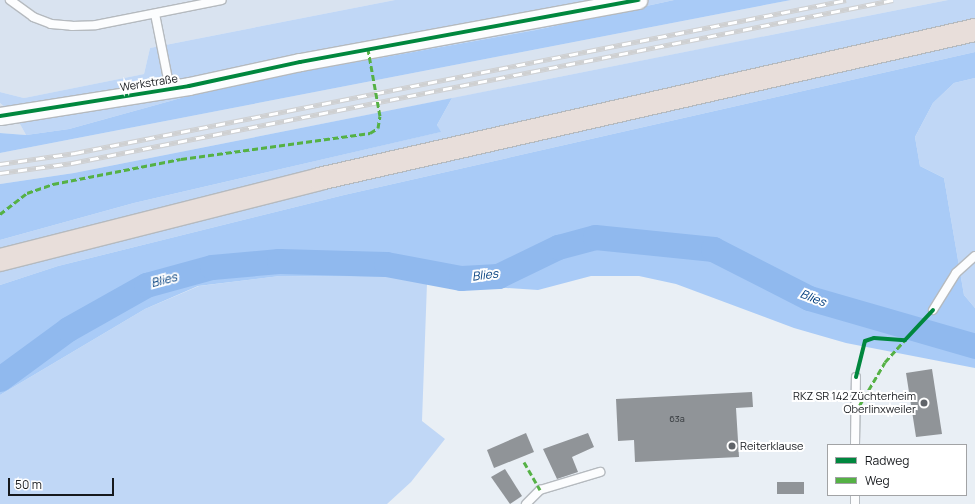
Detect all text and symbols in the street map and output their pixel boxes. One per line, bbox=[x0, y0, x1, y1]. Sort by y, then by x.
street label: Werkstraße bbox=[119, 72, 179, 94]
water label: Blies bbox=[471, 266, 499, 284]
water label: Blies bbox=[149, 270, 179, 290]
water label: Blies bbox=[798, 287, 828, 309]
place label: RKZ SR 142 Züchterheim Oberlinxweiler bbox=[793, 390, 916, 416]
marker: RKZ SR 142 Züchterheim Oberlinxweiler bbox=[919, 398, 929, 408]
house number: 63a bbox=[669, 414, 685, 424]
place label: Reiterklause bbox=[740, 439, 803, 453]
marker: Reiterklause bbox=[727, 441, 737, 451]
legend bbox=[827, 444, 967, 496]
text: Radweg bbox=[865, 452, 909, 469]
scale bar bbox=[10, 470, 116, 496]
text: Weg bbox=[865, 472, 890, 489]
text: 50 m bbox=[15, 476, 42, 493]

